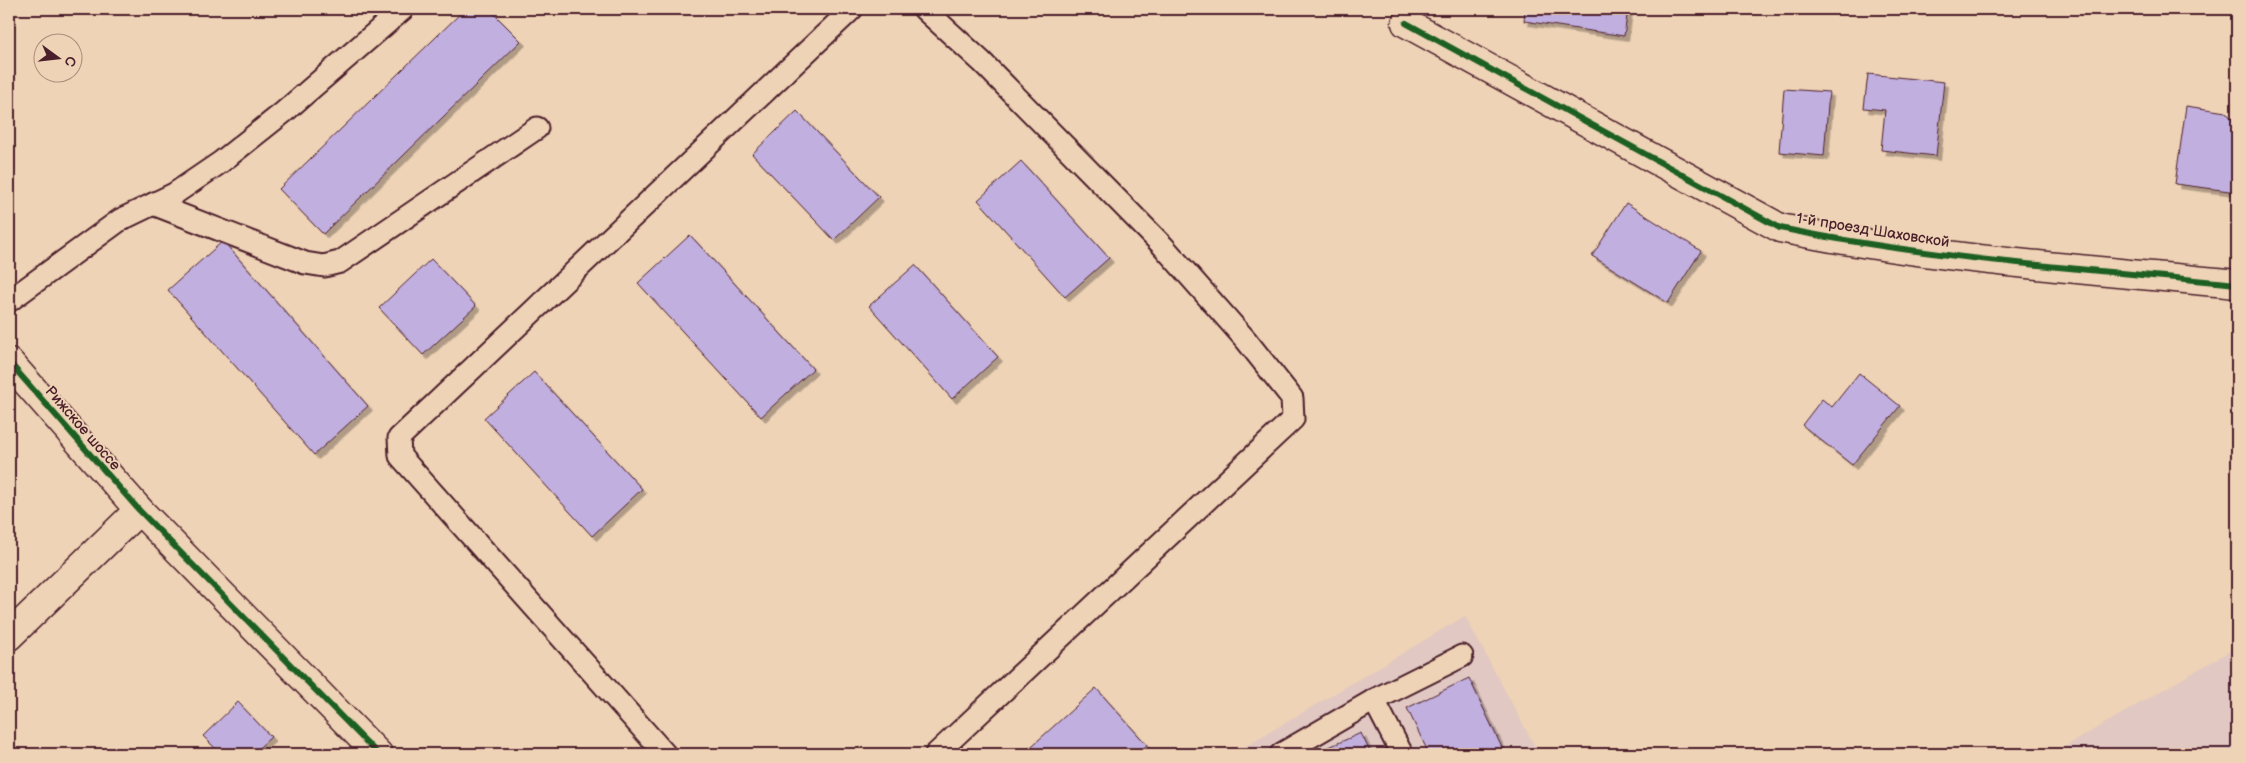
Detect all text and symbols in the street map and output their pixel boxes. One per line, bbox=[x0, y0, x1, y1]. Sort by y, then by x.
north arrow bbox=[32, 32, 82, 82]
text: С bbox=[61, 54, 80, 68]
street label: 1-й проезд Шаховской bbox=[1795, 209, 1951, 252]
street label: Рижское шоссе bbox=[41, 382, 125, 475]

